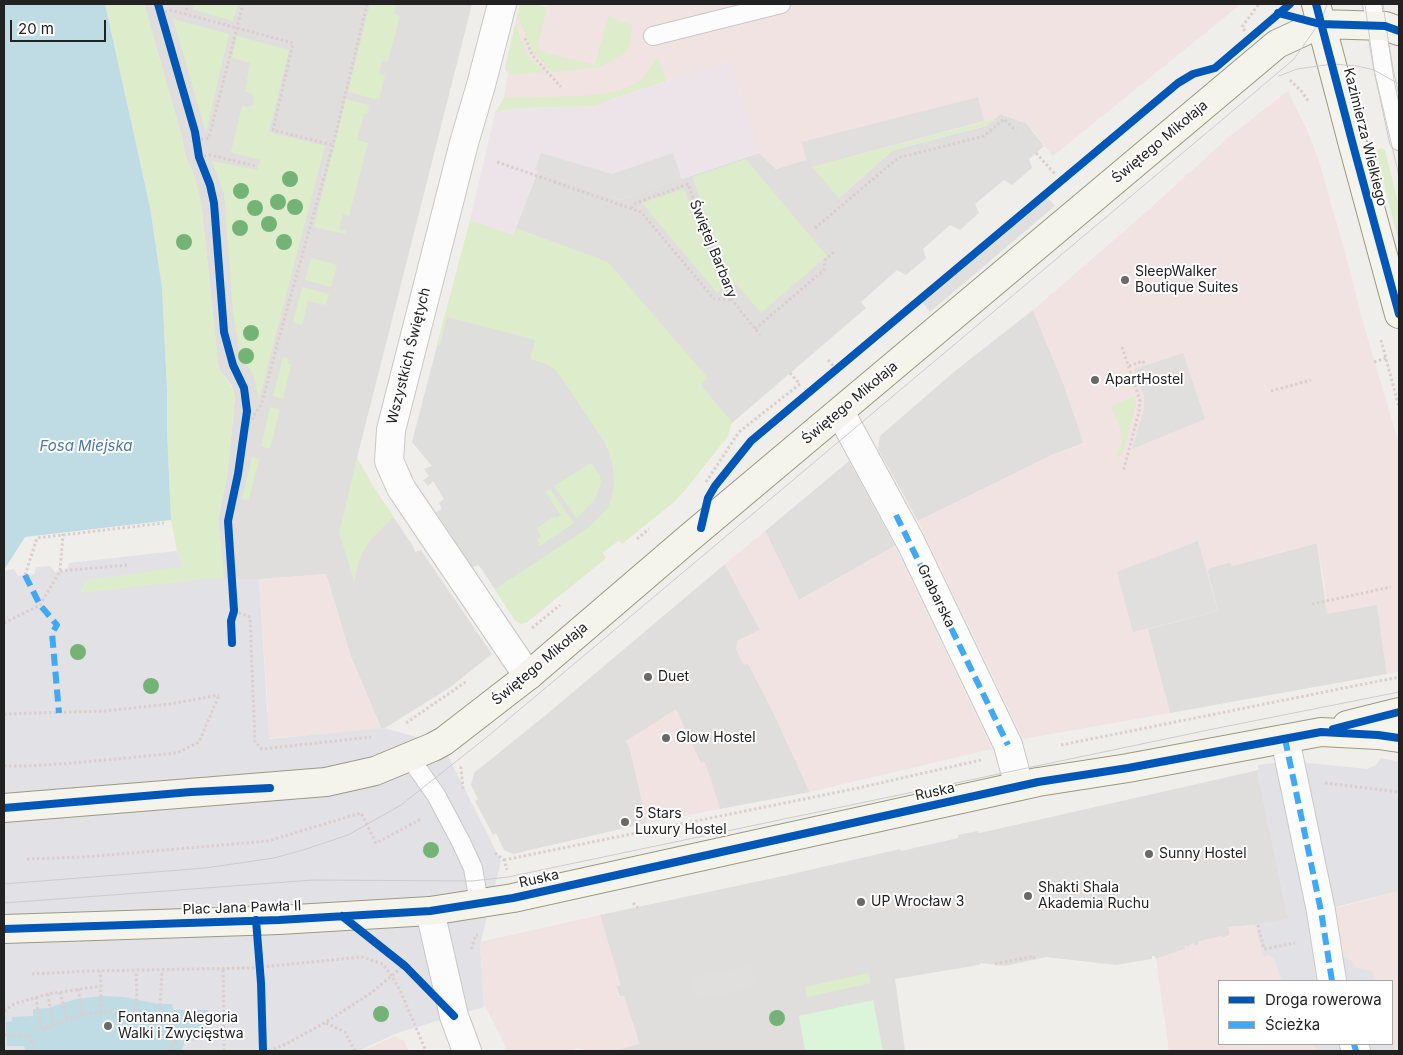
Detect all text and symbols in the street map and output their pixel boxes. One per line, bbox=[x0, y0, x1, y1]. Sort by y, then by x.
scale bar bbox=[12, 10, 109, 42]
text: 20 m bbox=[18, 19, 54, 38]
street label: Kazimierza Wielkiego bbox=[1340, 66, 1390, 208]
street label: Świętego Mikołaja bbox=[1109, 97, 1211, 187]
street label: Świętej Barbary bbox=[686, 197, 740, 301]
place label: SleepWalker Boutique Suites bbox=[1135, 264, 1238, 296]
marker: SleepWalker Boutique Suites bbox=[1119, 274, 1131, 286]
street label: Wszystkich Świętych bbox=[384, 286, 434, 426]
street label: Świętego Mikołaja bbox=[799, 358, 901, 448]
place label: ApartHostel bbox=[1105, 372, 1183, 388]
marker: ApartHostel bbox=[1089, 374, 1101, 386]
water label: Fosa Miejska bbox=[39, 437, 133, 455]
street label: Grabarska bbox=[913, 562, 959, 630]
street label: Świętego Mikołaja bbox=[489, 619, 591, 709]
place label: Duet bbox=[658, 669, 689, 685]
marker: Duet bbox=[642, 671, 654, 683]
place label: Glow Hostel bbox=[676, 730, 756, 746]
marker: Glow Hostel bbox=[660, 732, 672, 744]
street label: Ruska bbox=[914, 780, 956, 804]
place label: 5 Stars Luxury Hostel bbox=[635, 806, 727, 839]
marker: 5 Stars Luxury Hostel bbox=[619, 816, 631, 828]
place label: Sunny Hostel bbox=[1159, 846, 1247, 862]
marker: Sunny Hostel bbox=[1143, 848, 1155, 860]
street label: Ruska bbox=[518, 866, 560, 892]
place label: Shakti Shala Akademia Ruchu bbox=[1038, 880, 1149, 912]
marker: Shakti Shala Akademia Ruchu bbox=[1022, 890, 1034, 902]
place label: UP Wrocław 3 bbox=[871, 894, 964, 910]
marker: UP Wrocław 3 bbox=[855, 896, 867, 908]
street label: Plac Jana Pawła II bbox=[182, 898, 302, 918]
legend bbox=[1218, 980, 1393, 1045]
text: Droga rowerowa bbox=[1265, 990, 1382, 1009]
place label: Fontanna Alegoria Walki i Zwycięstwa bbox=[118, 1010, 244, 1042]
text: Ścieżka bbox=[1265, 1015, 1320, 1034]
marker: Fontanna Alegoria Walki i Zwycięstwa bbox=[102, 1020, 114, 1032]

